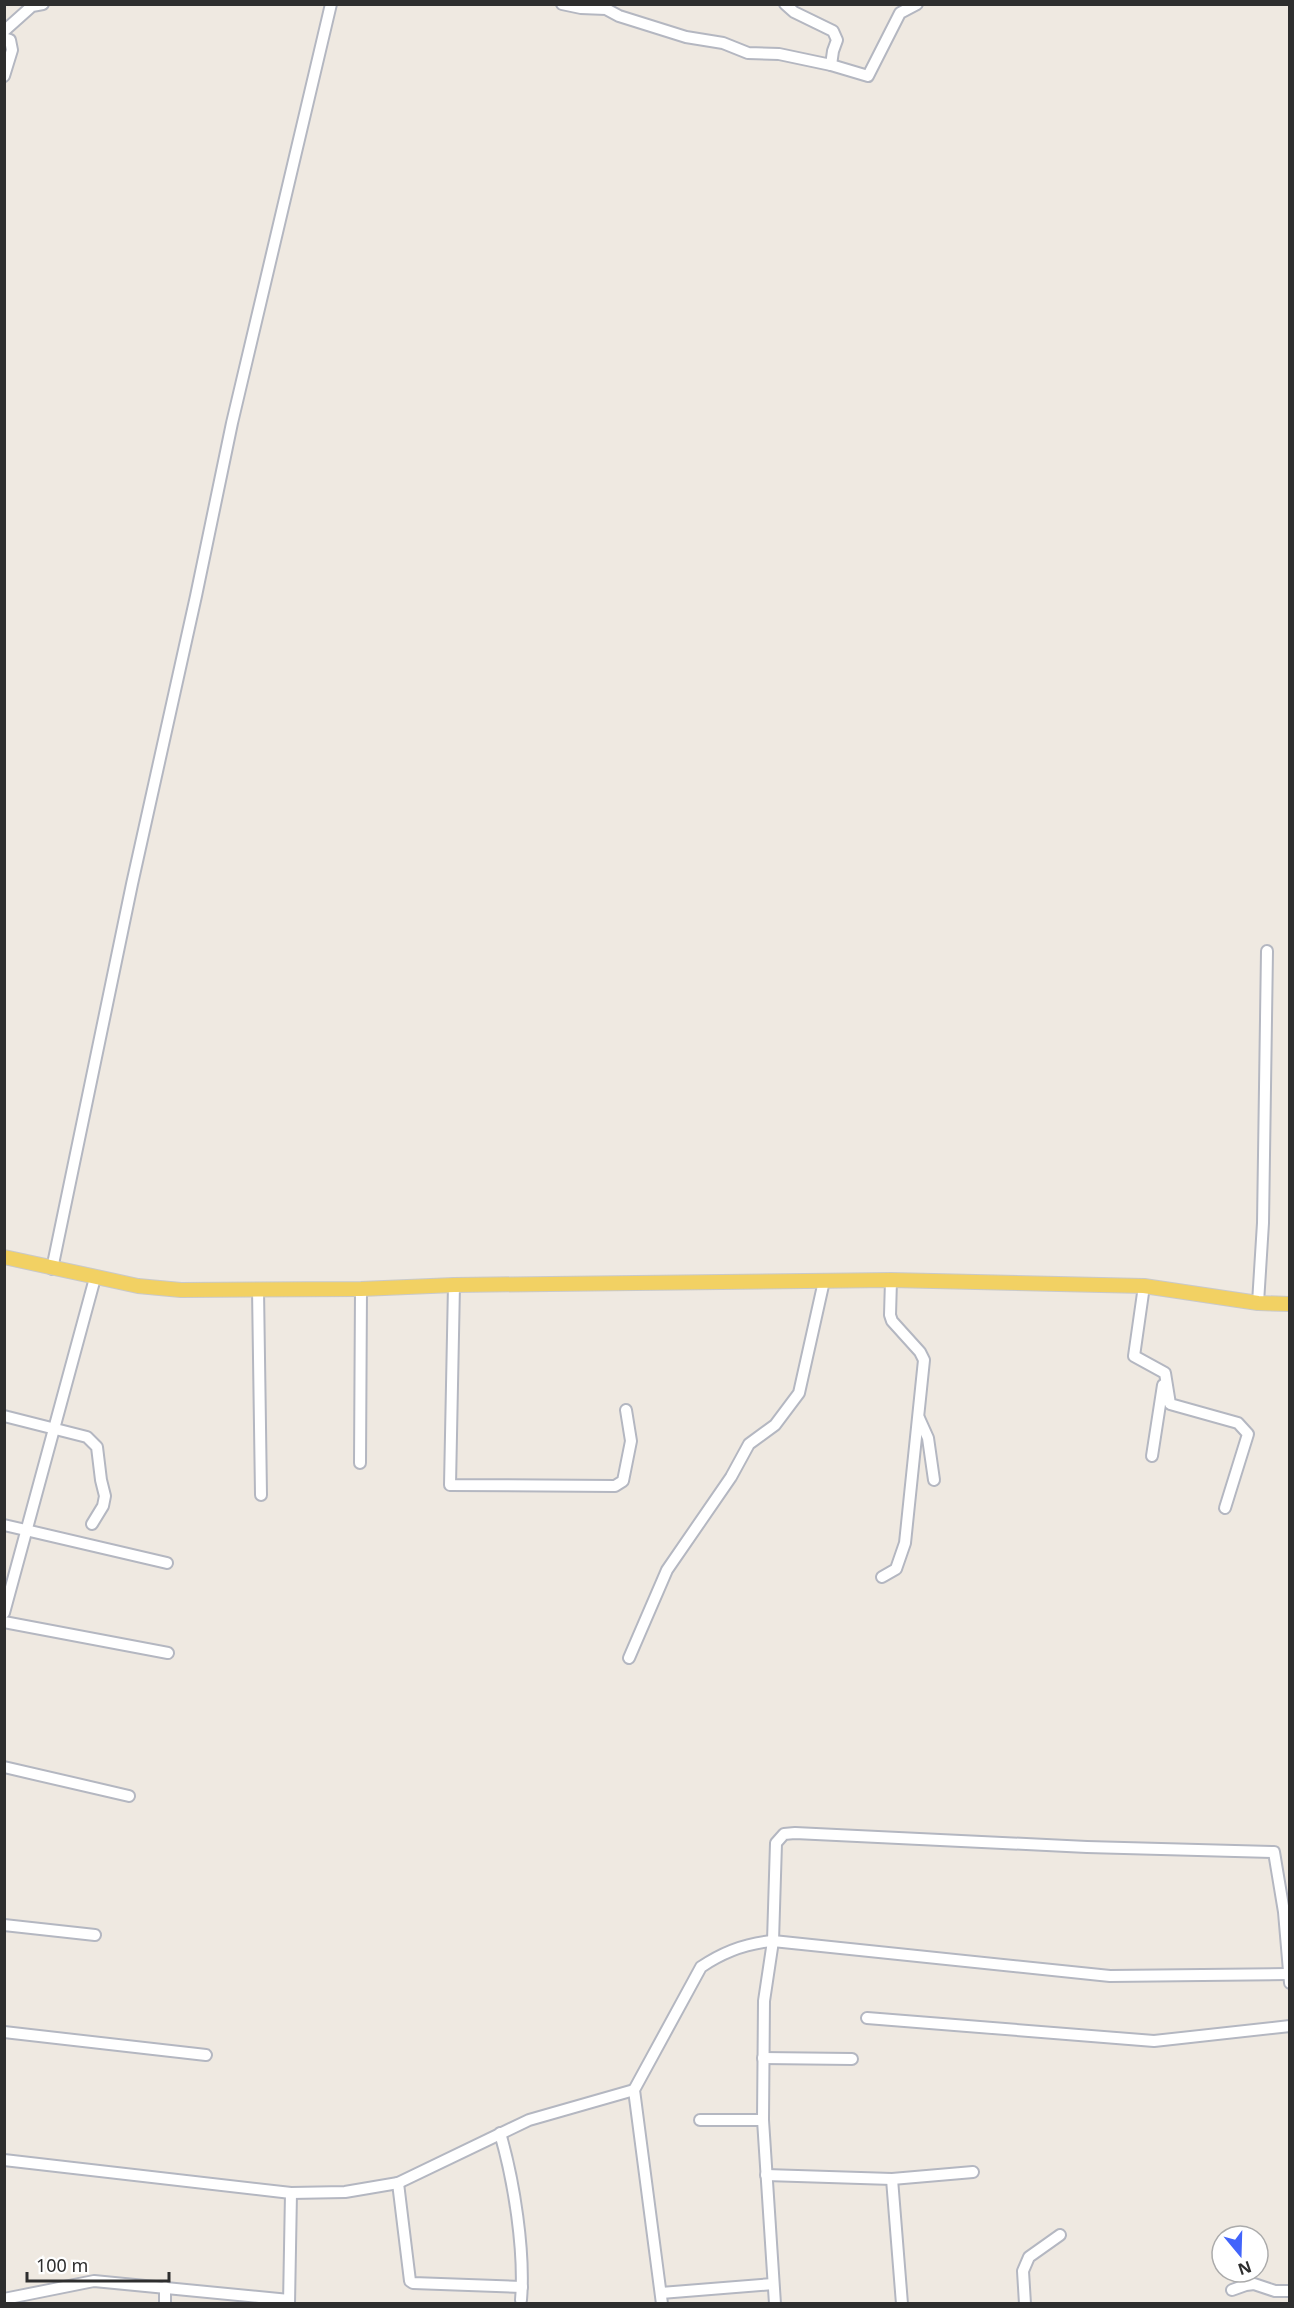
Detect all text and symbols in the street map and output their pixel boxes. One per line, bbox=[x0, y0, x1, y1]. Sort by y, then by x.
north arrow bbox=[1210, 2224, 1270, 2284]
scale bar bbox=[27, 2245, 170, 2283]
text: 100 m bbox=[36, 2253, 88, 2277]
text: N bbox=[1235, 2256, 1255, 2281]

